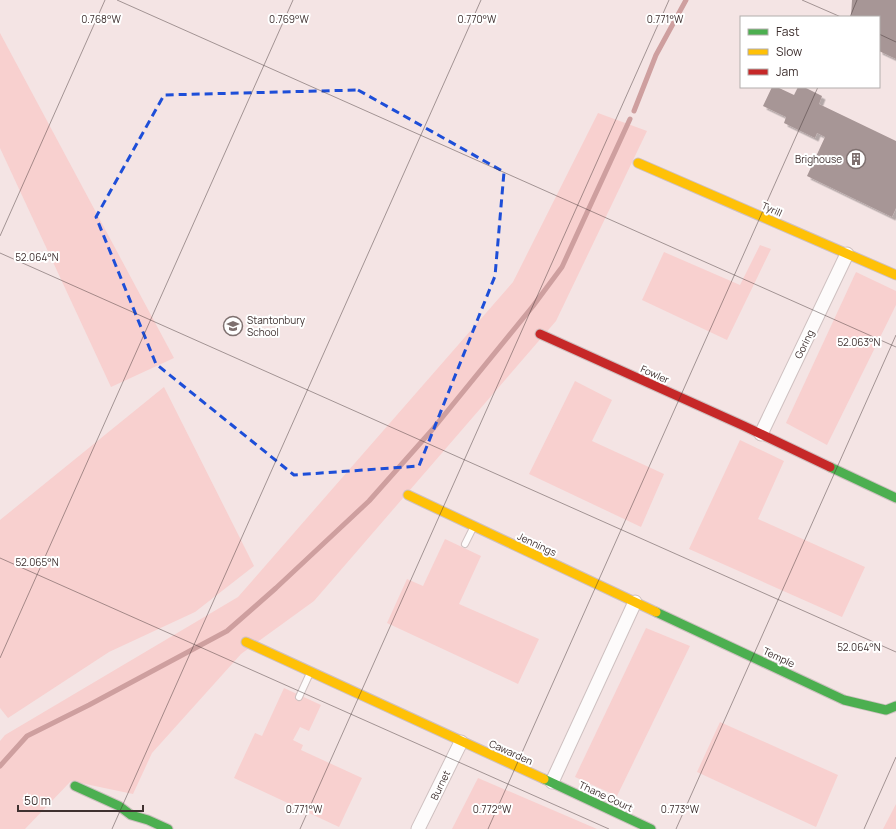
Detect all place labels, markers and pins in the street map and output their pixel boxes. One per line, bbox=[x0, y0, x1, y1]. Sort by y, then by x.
building icon: Brighouse bbox=[845, 148, 867, 170]
place label: Brighouse bbox=[795, 152, 842, 166]
place label: Stantonbury School bbox=[247, 313, 306, 339]
school or university icon: Stantonbury School bbox=[222, 315, 244, 337]

